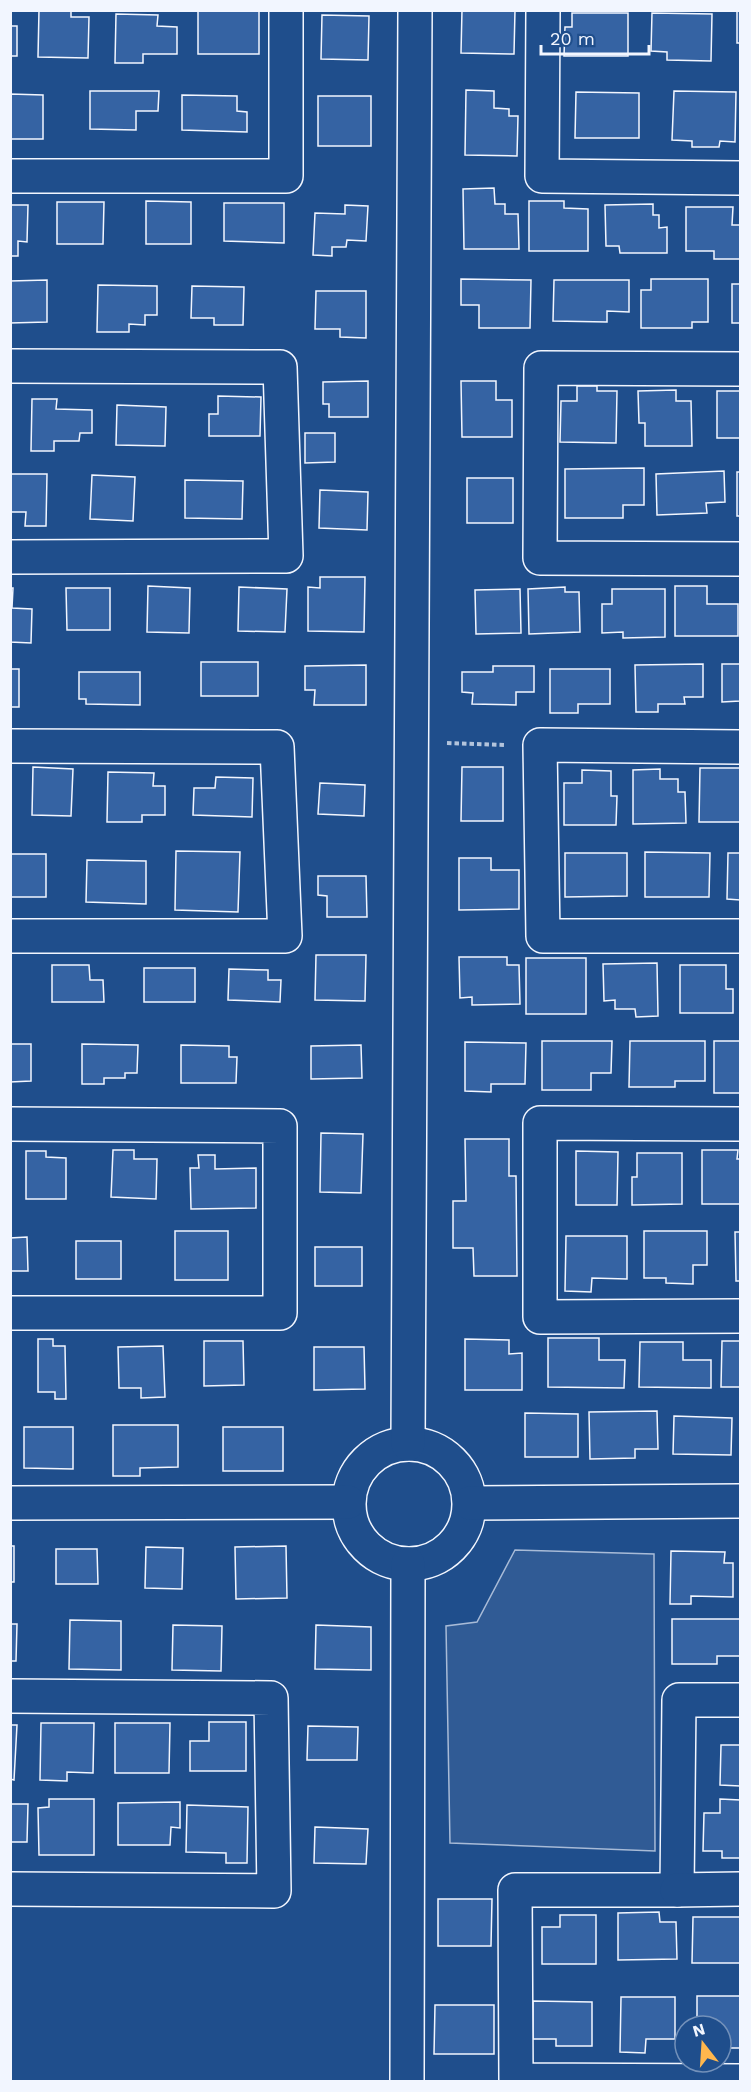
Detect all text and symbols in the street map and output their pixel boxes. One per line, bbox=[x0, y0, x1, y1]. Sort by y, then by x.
scale bar bbox=[541, 18, 649, 56]
text: 20 m bbox=[550, 28, 595, 49]
north arrow bbox=[673, 2014, 733, 2074]
text: N bbox=[690, 2019, 707, 2041]

